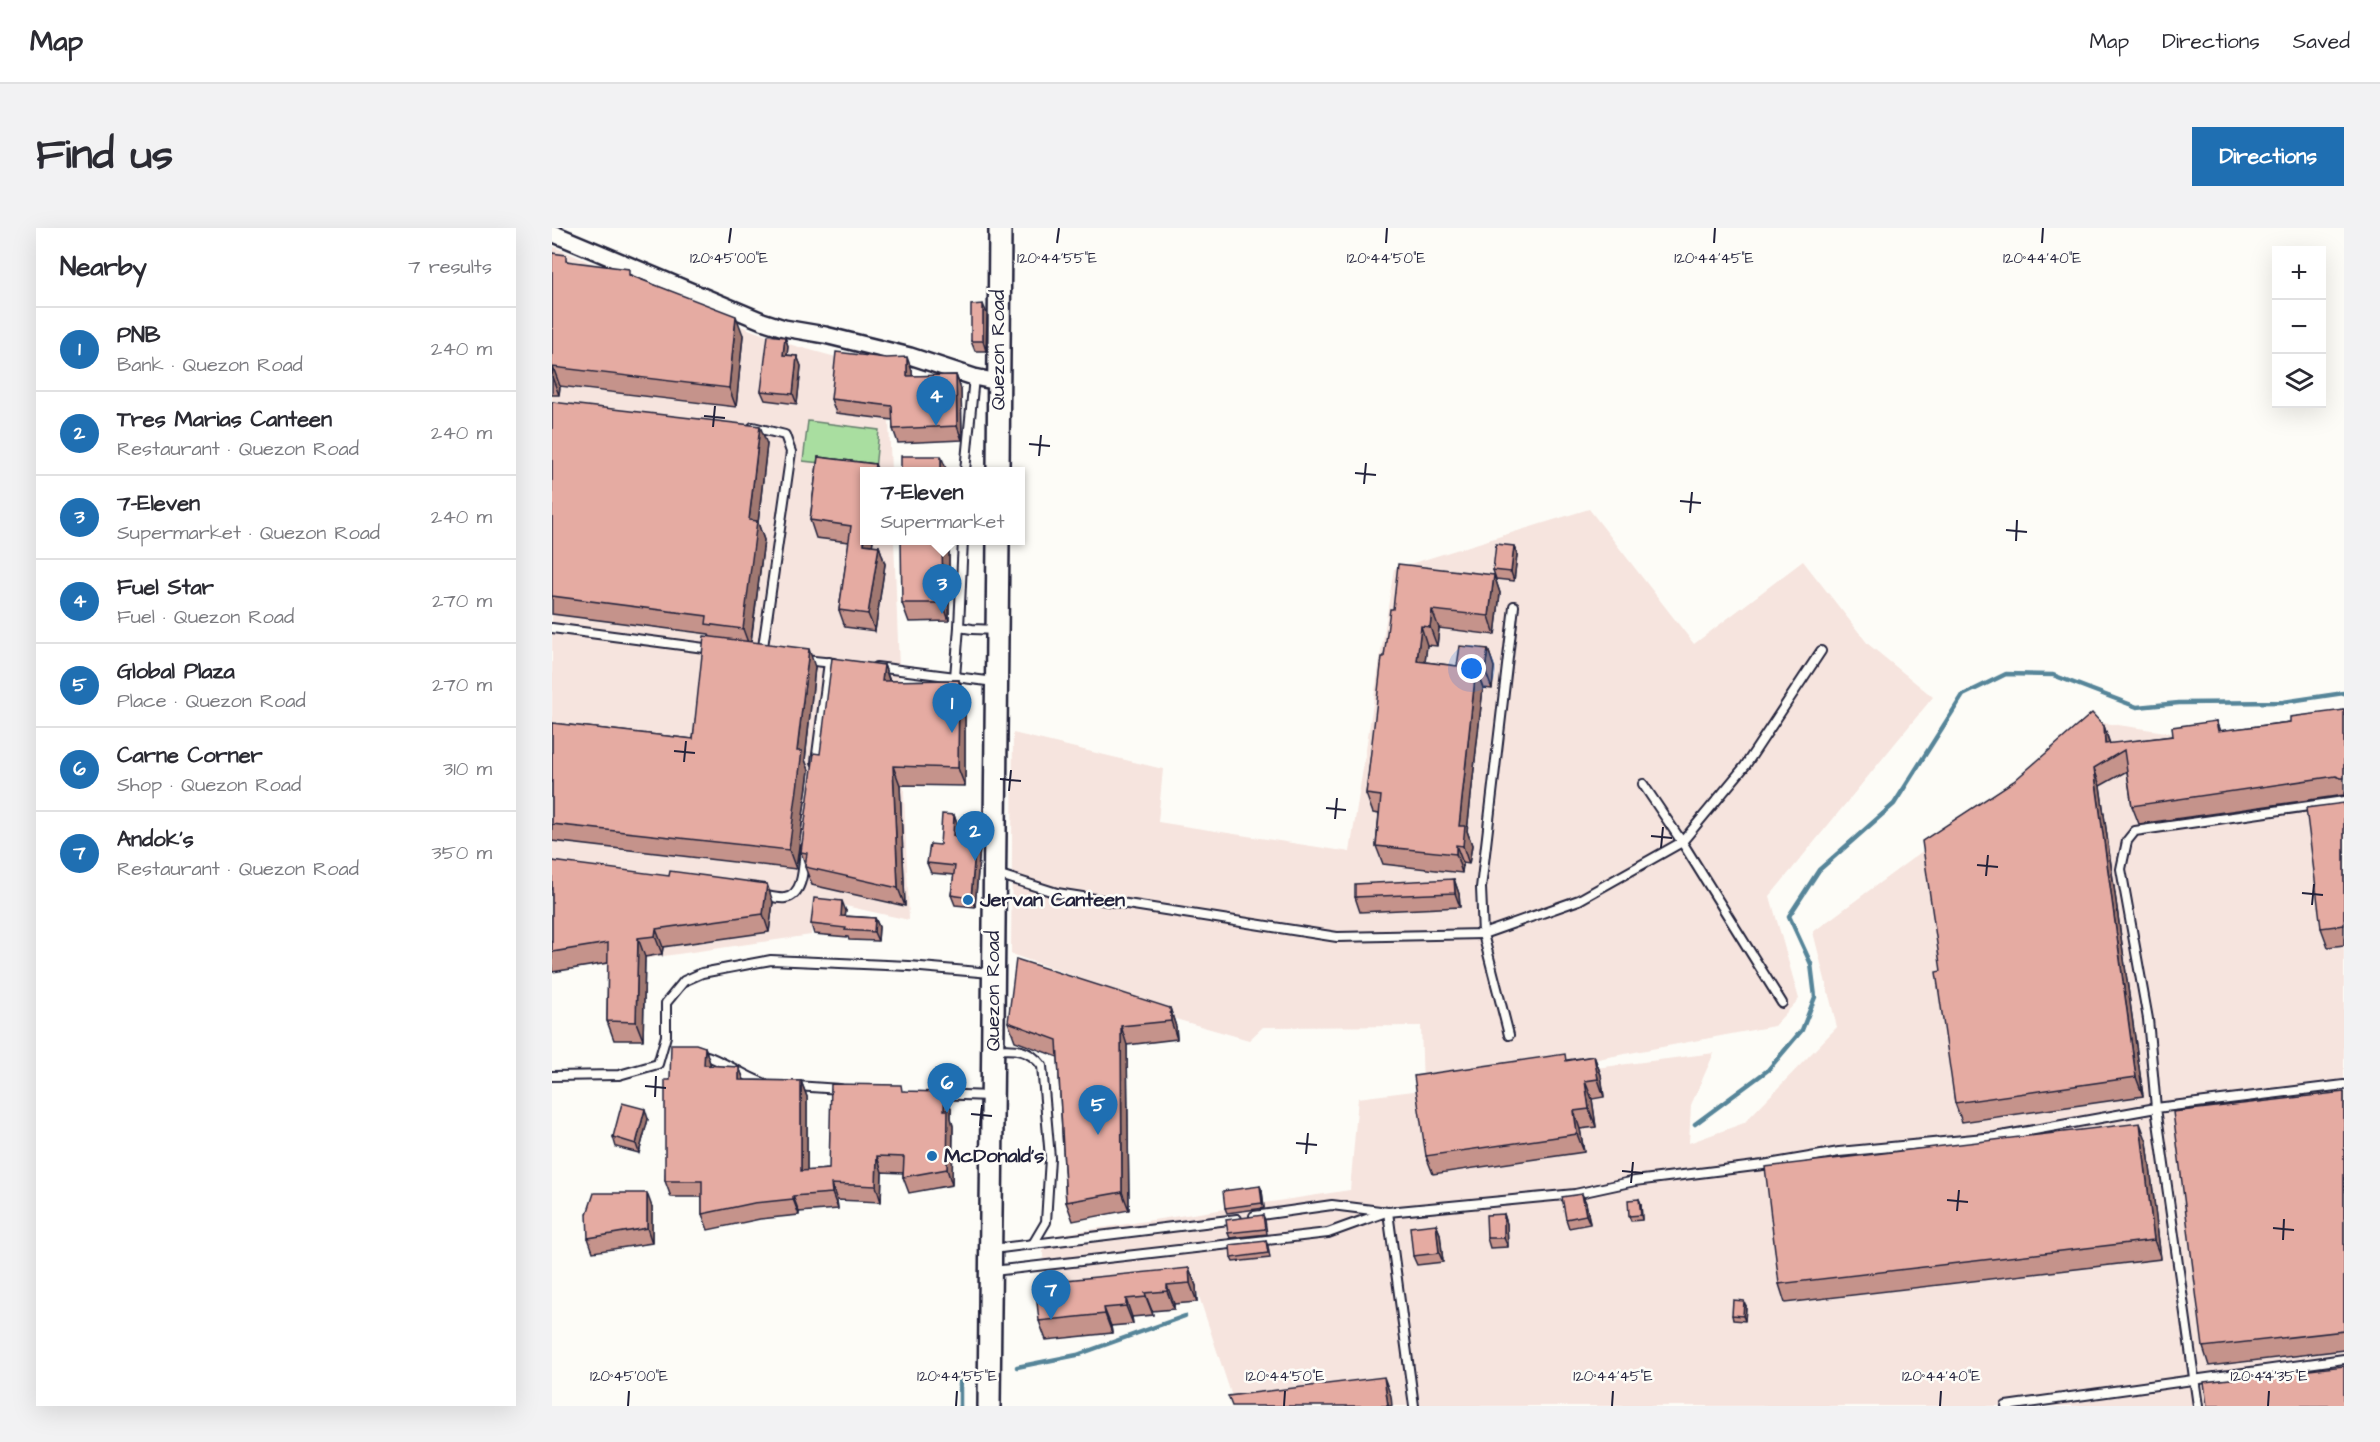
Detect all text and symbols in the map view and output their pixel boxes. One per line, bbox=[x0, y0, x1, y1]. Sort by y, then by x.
text: Map bbox=[30, 22, 83, 61]
text: Map bbox=[2089, 27, 2129, 56]
text: Directions bbox=[2162, 27, 2260, 56]
text: Saved bbox=[2293, 27, 2350, 56]
text: Find us bbox=[36, 127, 173, 185]
button: Directions bbox=[2192, 127, 2344, 186]
map controls bbox=[2272, 246, 2326, 408]
button: + bbox=[2272, 246, 2326, 300]
text: 120°45'00"E bbox=[690, 248, 768, 269]
text: 120°44'55"E bbox=[1017, 248, 1097, 269]
text: 120°44'50"E bbox=[1347, 248, 1425, 269]
text: 120°44'45"E bbox=[1674, 248, 1754, 269]
text: 120°44'40"E bbox=[2003, 248, 2081, 269]
text: Nearby bbox=[60, 249, 147, 285]
text: 7 results bbox=[408, 253, 492, 281]
street label: Quezon Road bbox=[984, 290, 1012, 410]
button: − bbox=[2272, 300, 2326, 354]
text: PNB bbox=[117, 320, 160, 351]
text: 1 bbox=[78, 335, 81, 363]
text: 240 m bbox=[431, 335, 492, 363]
text: Bank · Quezon Road bbox=[117, 351, 303, 379]
button: layers bbox=[2272, 354, 2326, 408]
pin: 4 bbox=[916, 376, 956, 426]
text: Tres Marias Canteen bbox=[117, 404, 332, 435]
text: 2 bbox=[74, 419, 85, 447]
text: 240 m bbox=[431, 419, 492, 447]
text: Restaurant · Quezon Road bbox=[117, 435, 359, 463]
popup bbox=[860, 467, 1025, 545]
text: 7-Eleven bbox=[881, 477, 964, 508]
text: 7-Eleven bbox=[117, 488, 200, 519]
text: 3 bbox=[74, 503, 85, 531]
text: 240 m bbox=[431, 503, 492, 531]
text: Supermarket bbox=[881, 508, 1004, 536]
text: Supermarket · Quezon Road bbox=[117, 519, 380, 547]
pin: 3 bbox=[922, 564, 962, 614]
text: Fuel Star bbox=[117, 572, 214, 603]
text: 4 bbox=[73, 587, 86, 615]
text: 270 m bbox=[432, 587, 492, 615]
text: Fuel · Quezon Road bbox=[117, 603, 294, 631]
your location bbox=[1457, 654, 1486, 683]
text: Global Plaza bbox=[117, 656, 235, 687]
text: 5 bbox=[72, 671, 87, 699]
text: 270 m bbox=[432, 671, 492, 699]
pin: 1 bbox=[932, 684, 972, 733]
text: Place · Quezon Road bbox=[117, 687, 306, 715]
text: Carne Corner bbox=[117, 740, 263, 771]
text: 6 bbox=[73, 755, 86, 783]
text: 310 m bbox=[443, 755, 492, 783]
text: Shop · Quezon Road bbox=[117, 771, 301, 799]
pin: 2 bbox=[956, 812, 994, 861]
text: Andok's bbox=[117, 824, 194, 855]
text: 7 bbox=[73, 839, 86, 867]
text: 350 m bbox=[431, 839, 492, 867]
text: Restaurant · Quezon Road bbox=[117, 855, 359, 883]
place label: Jervan Canteen bbox=[979, 886, 1125, 914]
marker: Jervan Canteen bbox=[961, 893, 975, 907]
street label: Quezon Road bbox=[979, 931, 1007, 1051]
pin: 6 bbox=[928, 1064, 966, 1113]
pin: 5 bbox=[1078, 1086, 1118, 1135]
place label: McDonald's bbox=[944, 1142, 1044, 1170]
marker: McDonald's bbox=[925, 1149, 939, 1163]
pin: 7 bbox=[1032, 1270, 1070, 1320]
text: 120°45'00"E bbox=[590, 1366, 668, 1387]
text: 120°44'55"E bbox=[917, 1366, 997, 1387]
text: 120°44'50"E bbox=[1246, 1366, 1324, 1387]
text: 120°44'45"E bbox=[1573, 1366, 1653, 1387]
text: 120°44'40"E bbox=[1902, 1366, 1980, 1387]
text: 120°44'35"E bbox=[2231, 1366, 2308, 1387]

